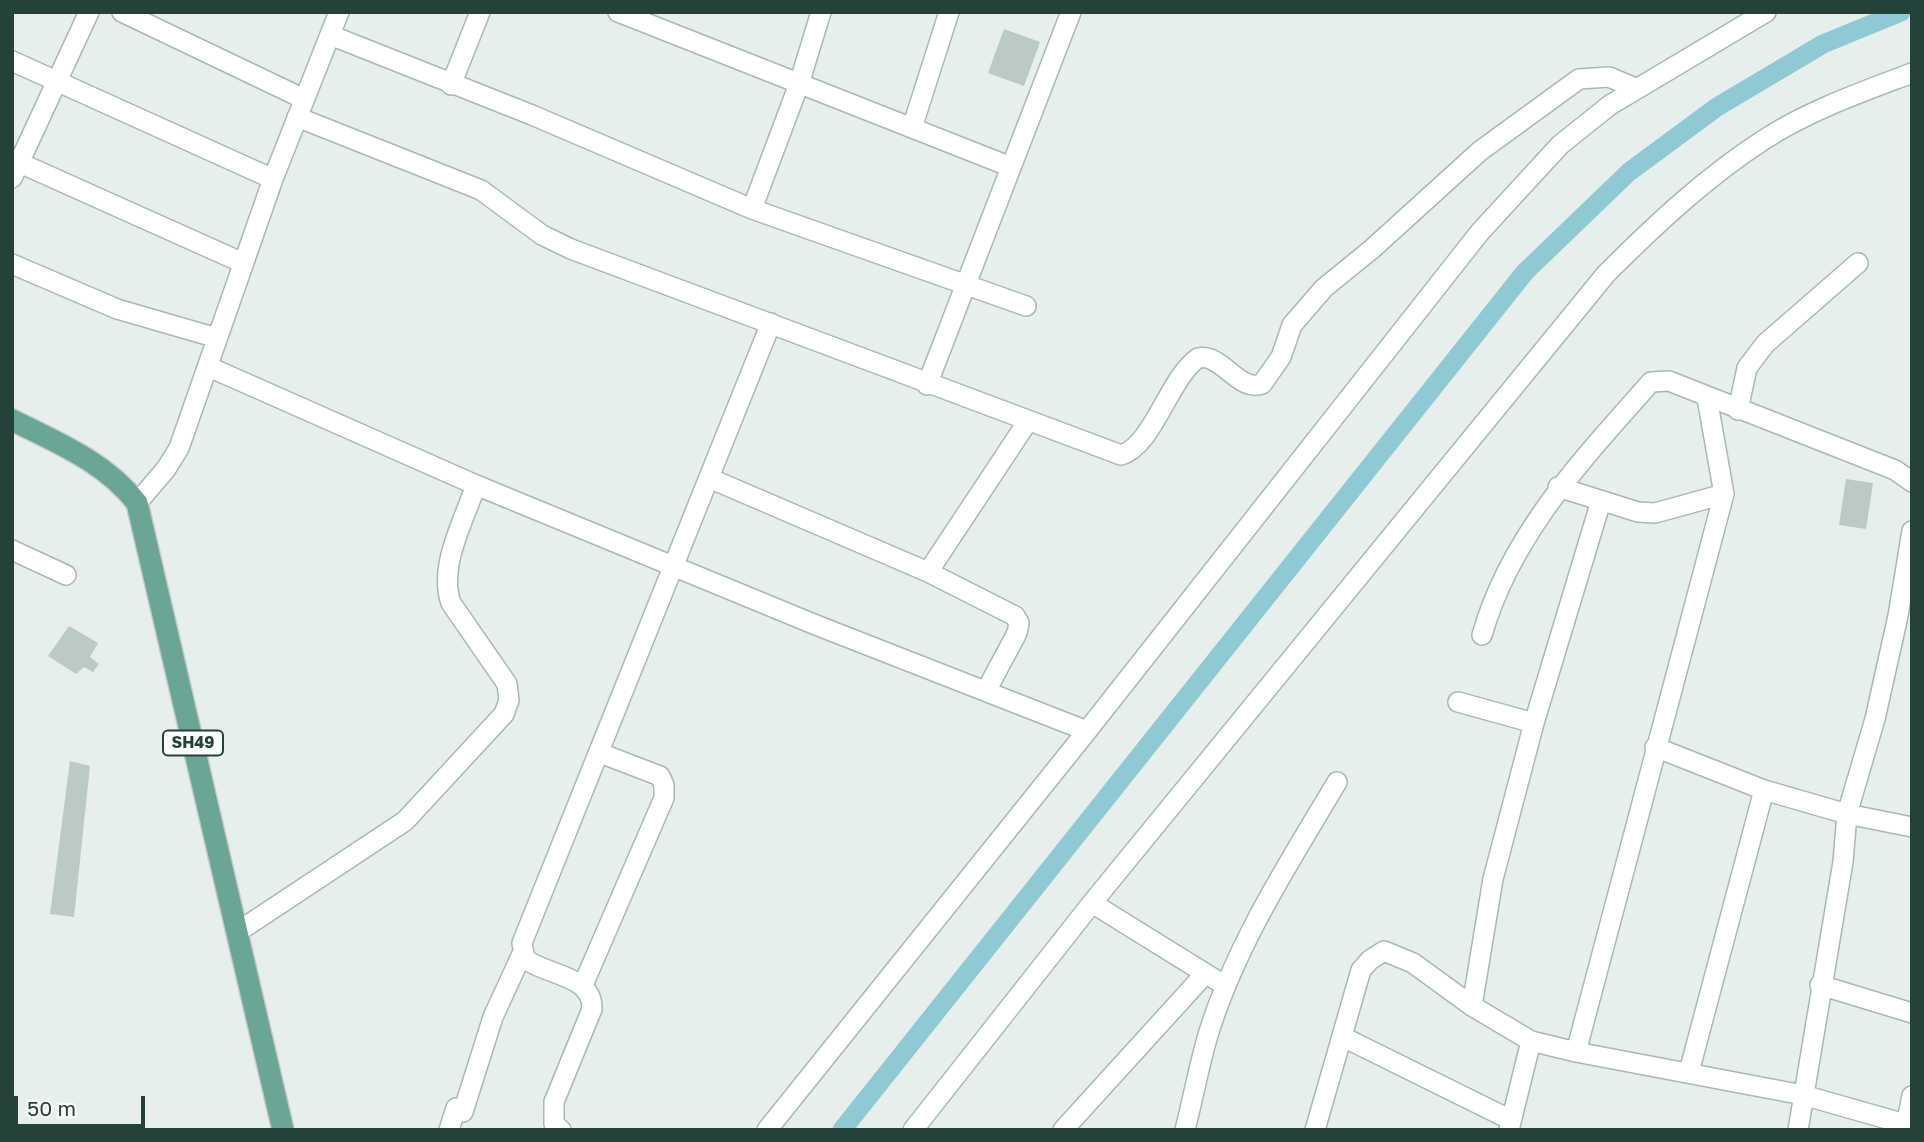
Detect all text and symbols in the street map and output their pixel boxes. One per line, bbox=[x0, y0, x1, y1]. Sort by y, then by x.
road number: SH49 bbox=[163, 730, 223, 756]
scale bar bbox=[18, 1082, 149, 1126]
text: 50 m bbox=[27, 1095, 76, 1121]

